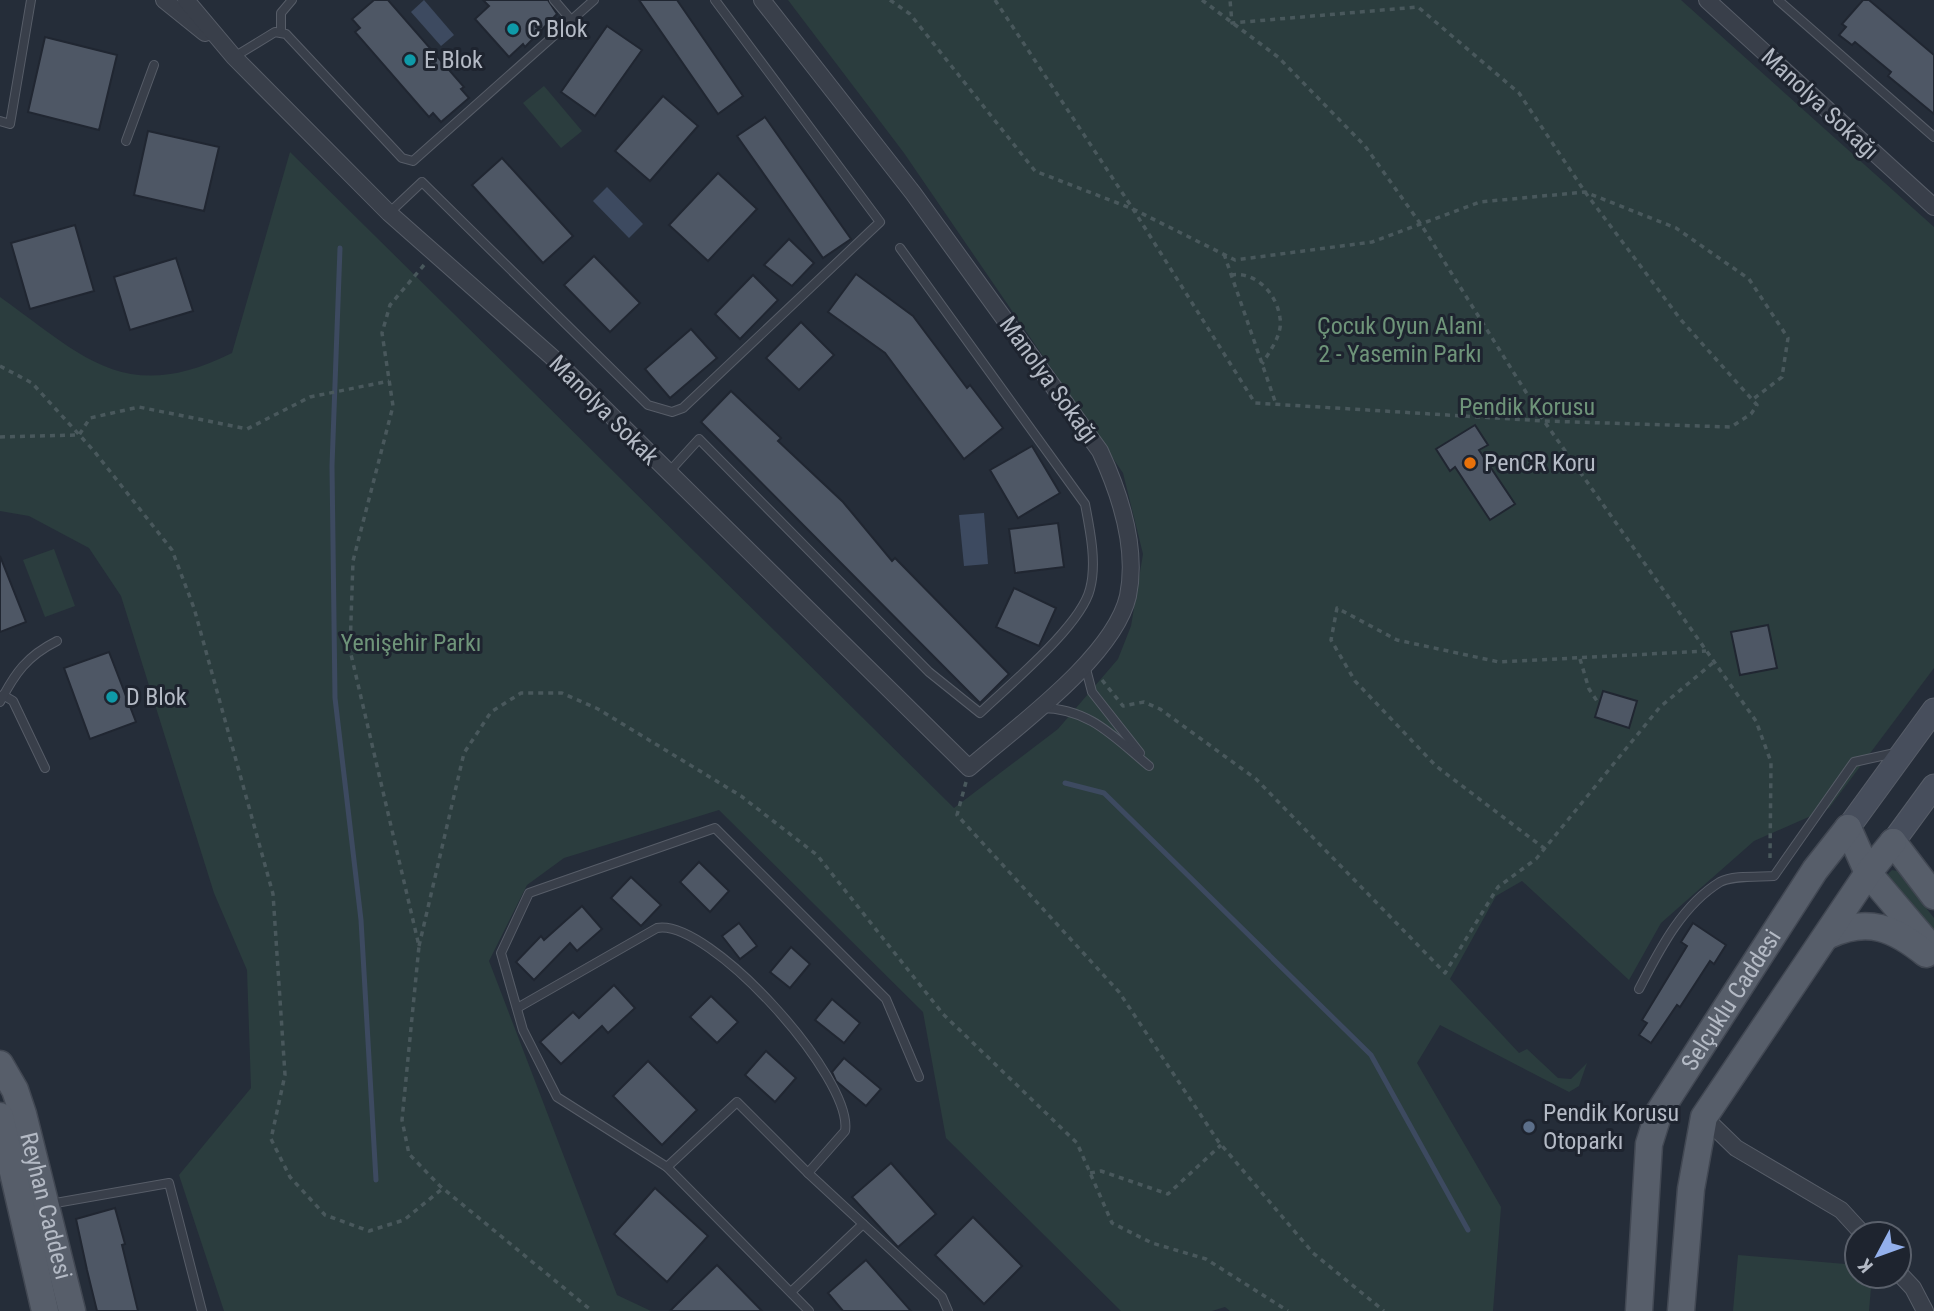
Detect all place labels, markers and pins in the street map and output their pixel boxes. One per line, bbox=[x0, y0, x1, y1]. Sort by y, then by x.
place label: C Blok bbox=[527, 15, 588, 43]
marker: C Blok bbox=[505, 21, 521, 37]
place label: E Blok bbox=[424, 46, 483, 74]
marker: E Blok bbox=[402, 52, 418, 68]
place label: PenCR Koru bbox=[1484, 449, 1596, 477]
marker: PenCR Koru bbox=[1462, 455, 1478, 471]
place label: D Blok bbox=[126, 683, 187, 711]
marker: D Blok bbox=[104, 689, 120, 705]
place label: Pendik Korusu Otoparkı bbox=[1543, 1099, 1679, 1155]
marker: Pendik Korusu Otoparkı bbox=[1521, 1119, 1537, 1135]

